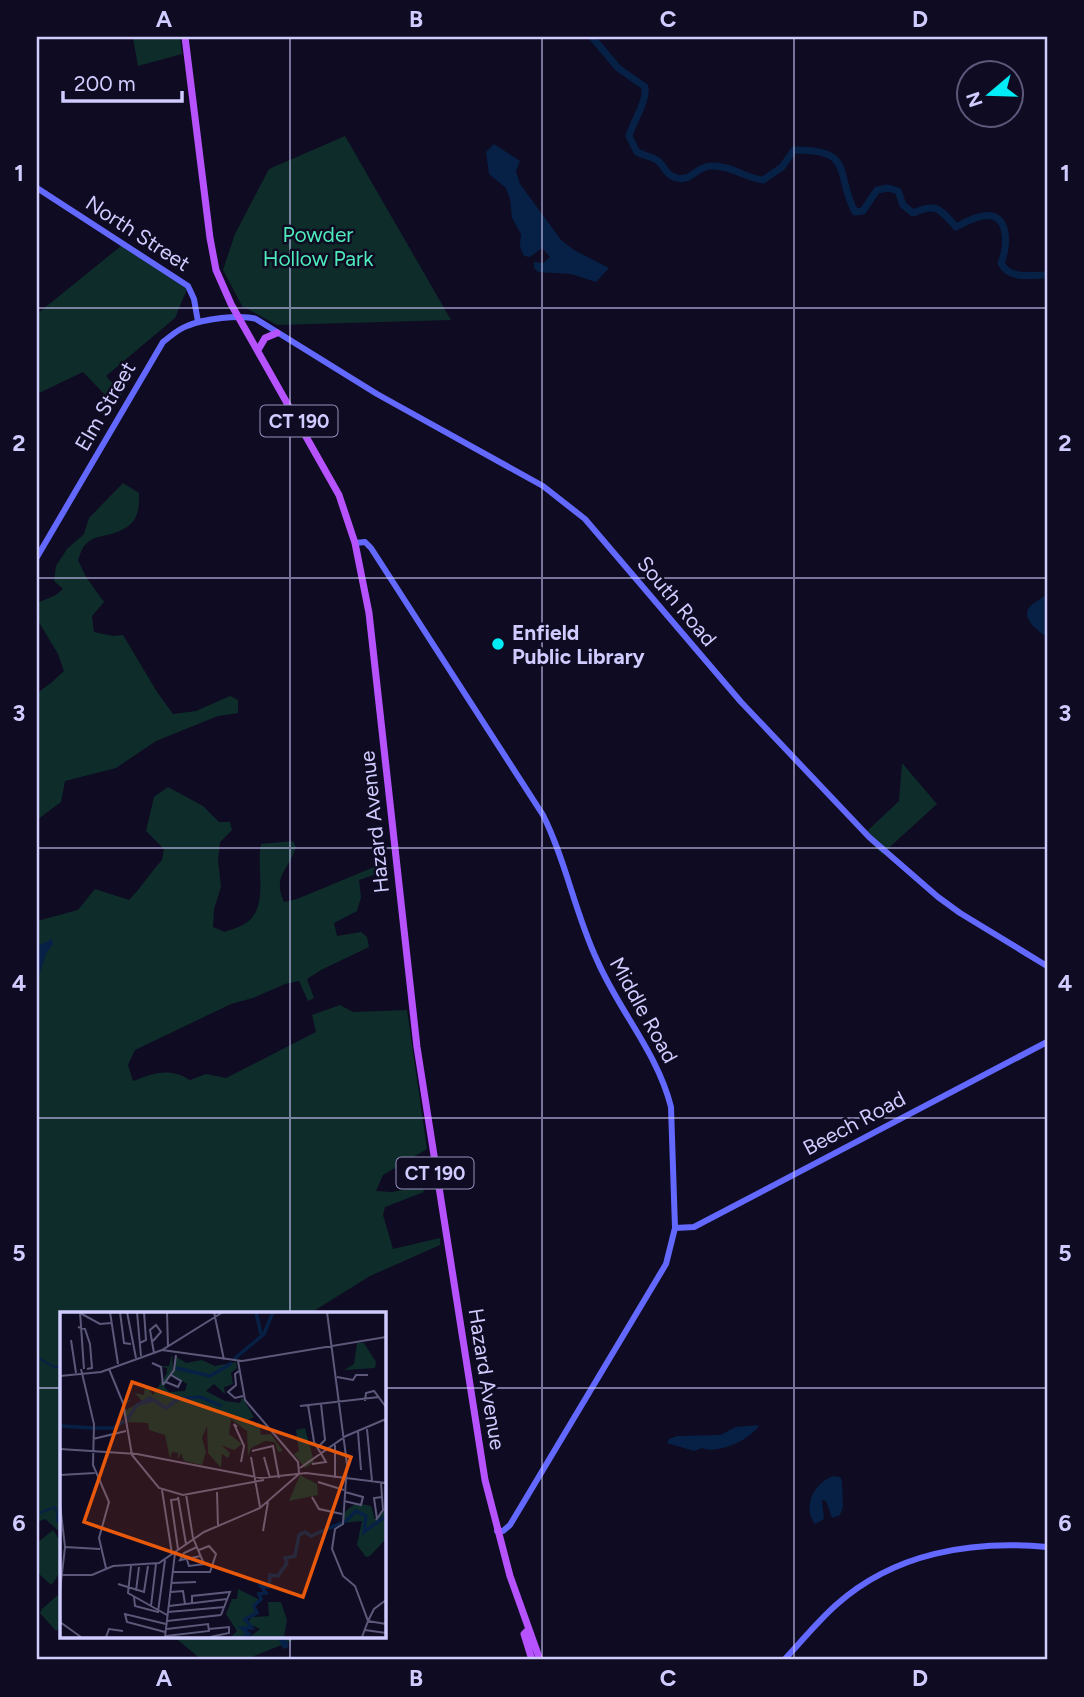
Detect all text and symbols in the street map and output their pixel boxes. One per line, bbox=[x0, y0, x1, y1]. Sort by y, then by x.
text: A bbox=[156, 5, 173, 33]
text: B bbox=[409, 5, 423, 33]
text: C bbox=[660, 5, 677, 33]
text: D bbox=[912, 5, 928, 33]
scale bar bbox=[63, 60, 182, 104]
north arrow bbox=[954, 60, 1024, 130]
text: 200 m bbox=[74, 71, 136, 96]
text: N bbox=[961, 89, 988, 110]
text: 1 bbox=[14, 159, 24, 187]
text: 1 bbox=[1060, 159, 1070, 187]
street label: North Street bbox=[81, 190, 195, 276]
park label: Powder Hollow Park bbox=[263, 222, 374, 271]
street label: Elm Street bbox=[69, 357, 141, 455]
road number: CT 190 bbox=[260, 406, 338, 436]
text: 2 bbox=[12, 429, 26, 457]
text: 2 bbox=[1058, 429, 1072, 457]
street label: South Road bbox=[632, 551, 722, 651]
place label: Enfield Public Library bbox=[512, 620, 646, 669]
marker: Enfield Public Library bbox=[490, 636, 506, 652]
text: 3 bbox=[13, 699, 25, 727]
text: 3 bbox=[1059, 699, 1071, 727]
street label: Hazard Avenue bbox=[354, 750, 394, 894]
street label: Middle Road bbox=[605, 953, 683, 1067]
text: 4 bbox=[12, 969, 26, 997]
text: 4 bbox=[1058, 969, 1072, 997]
street label: Beech Road bbox=[799, 1086, 909, 1160]
road number: CT 190 bbox=[396, 1158, 474, 1189]
text: 5 bbox=[12, 1239, 26, 1267]
text: 5 bbox=[1058, 1239, 1072, 1267]
street label: Hazard Avenue bbox=[463, 1306, 511, 1452]
inset map bbox=[60, 1312, 385, 1638]
text: 6 bbox=[12, 1509, 26, 1537]
text: 6 bbox=[1058, 1509, 1072, 1537]
text: A bbox=[156, 1664, 173, 1692]
text: B bbox=[409, 1664, 423, 1692]
text: C bbox=[660, 1664, 677, 1692]
text: D bbox=[912, 1664, 928, 1692]

